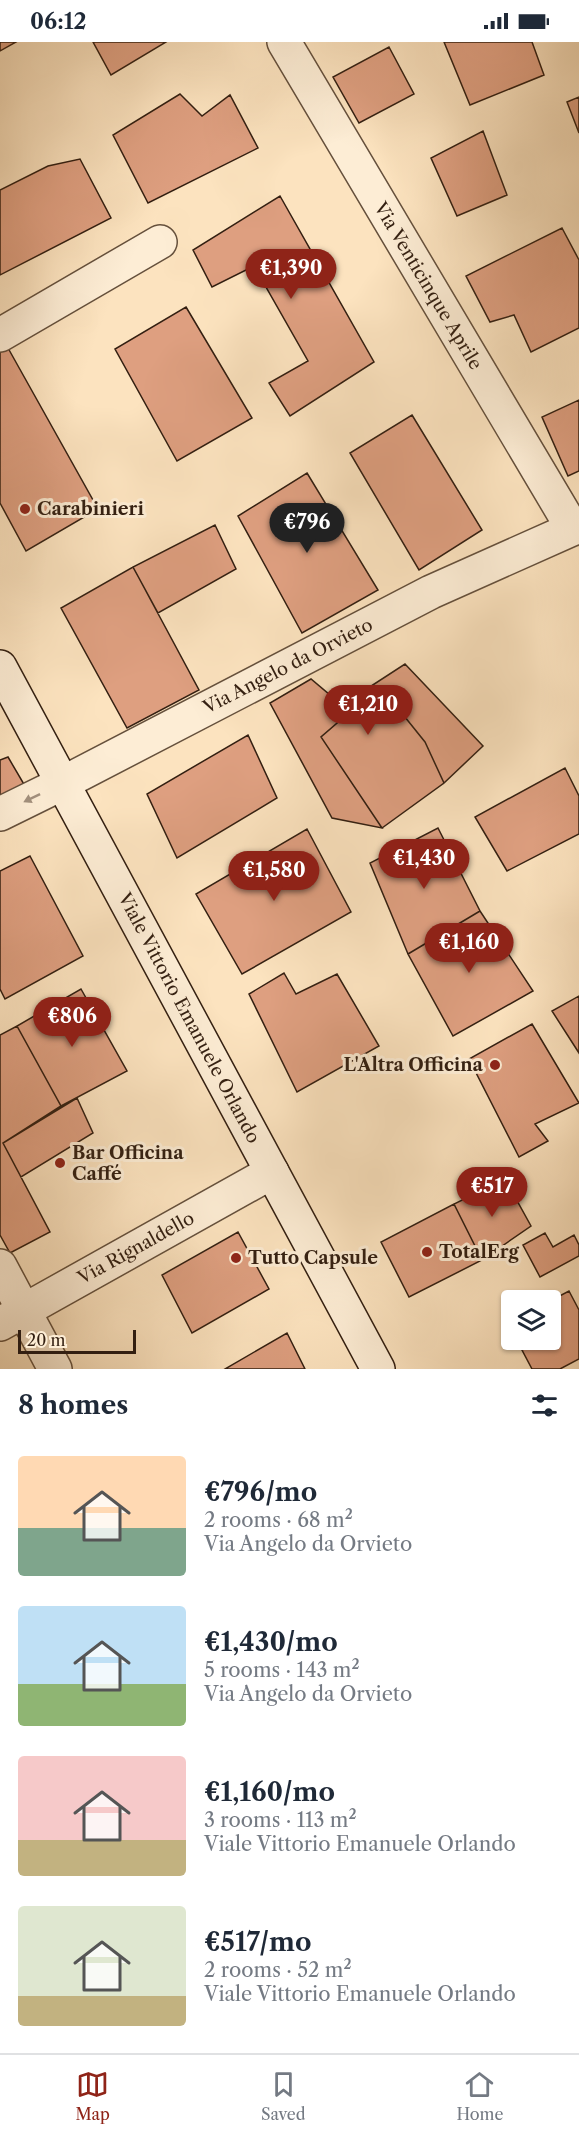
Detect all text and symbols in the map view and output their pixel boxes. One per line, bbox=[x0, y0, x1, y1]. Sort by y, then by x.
text: 06:12 bbox=[30, 8, 87, 35]
street label: Via Venticinque Aprile bbox=[369, 197, 487, 374]
pin: €1,390 bbox=[242, 249, 340, 300]
text: €1,390 bbox=[259, 256, 323, 280]
place label: Carabinieri bbox=[37, 498, 144, 520]
marker: Carabinieri bbox=[18, 502, 32, 516]
pin: €796 bbox=[271, 503, 343, 554]
text: €796 bbox=[283, 510, 331, 534]
street label: Via Angelo da Orvieto bbox=[199, 614, 376, 719]
pin: €1,210 bbox=[319, 685, 417, 736]
text: €1,210 bbox=[338, 692, 398, 716]
one-way arrow bbox=[23, 794, 40, 803]
pin: €1,430 bbox=[375, 839, 473, 890]
text: €1,430 bbox=[392, 846, 456, 870]
pin: €1,580 bbox=[225, 851, 323, 902]
text: €1,580 bbox=[242, 858, 306, 882]
street label: Viale Vittorio Emanuele Orlando bbox=[113, 888, 265, 1147]
pin: €1,160 bbox=[420, 923, 518, 974]
text: €1,160 bbox=[439, 930, 499, 954]
pin: €806 bbox=[36, 997, 108, 1048]
text: €806 bbox=[47, 1004, 97, 1028]
place label: L'Altra Officina bbox=[344, 1054, 484, 1076]
marker: L'Altra Officina bbox=[488, 1058, 502, 1072]
place label: Bar Officina Caffé bbox=[72, 1142, 184, 1185]
marker: Bar Officina Caffé bbox=[53, 1156, 67, 1170]
pin: €517 bbox=[456, 1167, 528, 1218]
text: €517 bbox=[470, 1174, 514, 1198]
street label: Via Rignaldello bbox=[73, 1207, 198, 1290]
place label: TotalErg bbox=[439, 1241, 519, 1263]
marker: TotalErg bbox=[420, 1245, 434, 1259]
place label: Tutto Capsule bbox=[248, 1247, 378, 1269]
marker: Tutto Capsule bbox=[229, 1251, 243, 1265]
map controls bbox=[501, 1290, 561, 1350]
button: layers bbox=[501, 1290, 561, 1350]
scale bar bbox=[18, 1327, 136, 1354]
text: 20 m bbox=[27, 1330, 66, 1350]
text: 8 homes bbox=[18, 1389, 128, 1421]
icon: filters bbox=[528, 1389, 561, 1422]
text: €796/mo bbox=[204, 1476, 317, 1508]
icon: home bbox=[66, 1480, 138, 1552]
text: 2 rooms · 68 m² bbox=[204, 1508, 353, 1532]
text: Via Angelo da Orvieto bbox=[204, 1532, 412, 1556]
text: €1,430/mo bbox=[204, 1626, 338, 1658]
icon: home bbox=[66, 1630, 138, 1702]
text: 5 rooms · 143 m² bbox=[204, 1658, 360, 1682]
text: Via Angelo da Orvieto bbox=[204, 1682, 412, 1706]
text: €1,160/mo bbox=[204, 1776, 335, 1808]
icon: home bbox=[66, 1780, 138, 1852]
text: 3 rooms · 113 m² bbox=[204, 1808, 357, 1832]
text: Viale Vittorio Emanuele Orlando bbox=[204, 1832, 516, 1856]
text: €517/mo bbox=[204, 1926, 311, 1958]
icon: home bbox=[66, 1930, 138, 2002]
text: 2 rooms · 52 m² bbox=[204, 1958, 352, 1982]
text: Viale Vittorio Emanuele Orlando bbox=[204, 1982, 516, 2006]
tab: Map bbox=[76, 2068, 110, 2124]
tab: Saved bbox=[261, 2068, 305, 2124]
tab: Home bbox=[456, 2068, 503, 2124]

